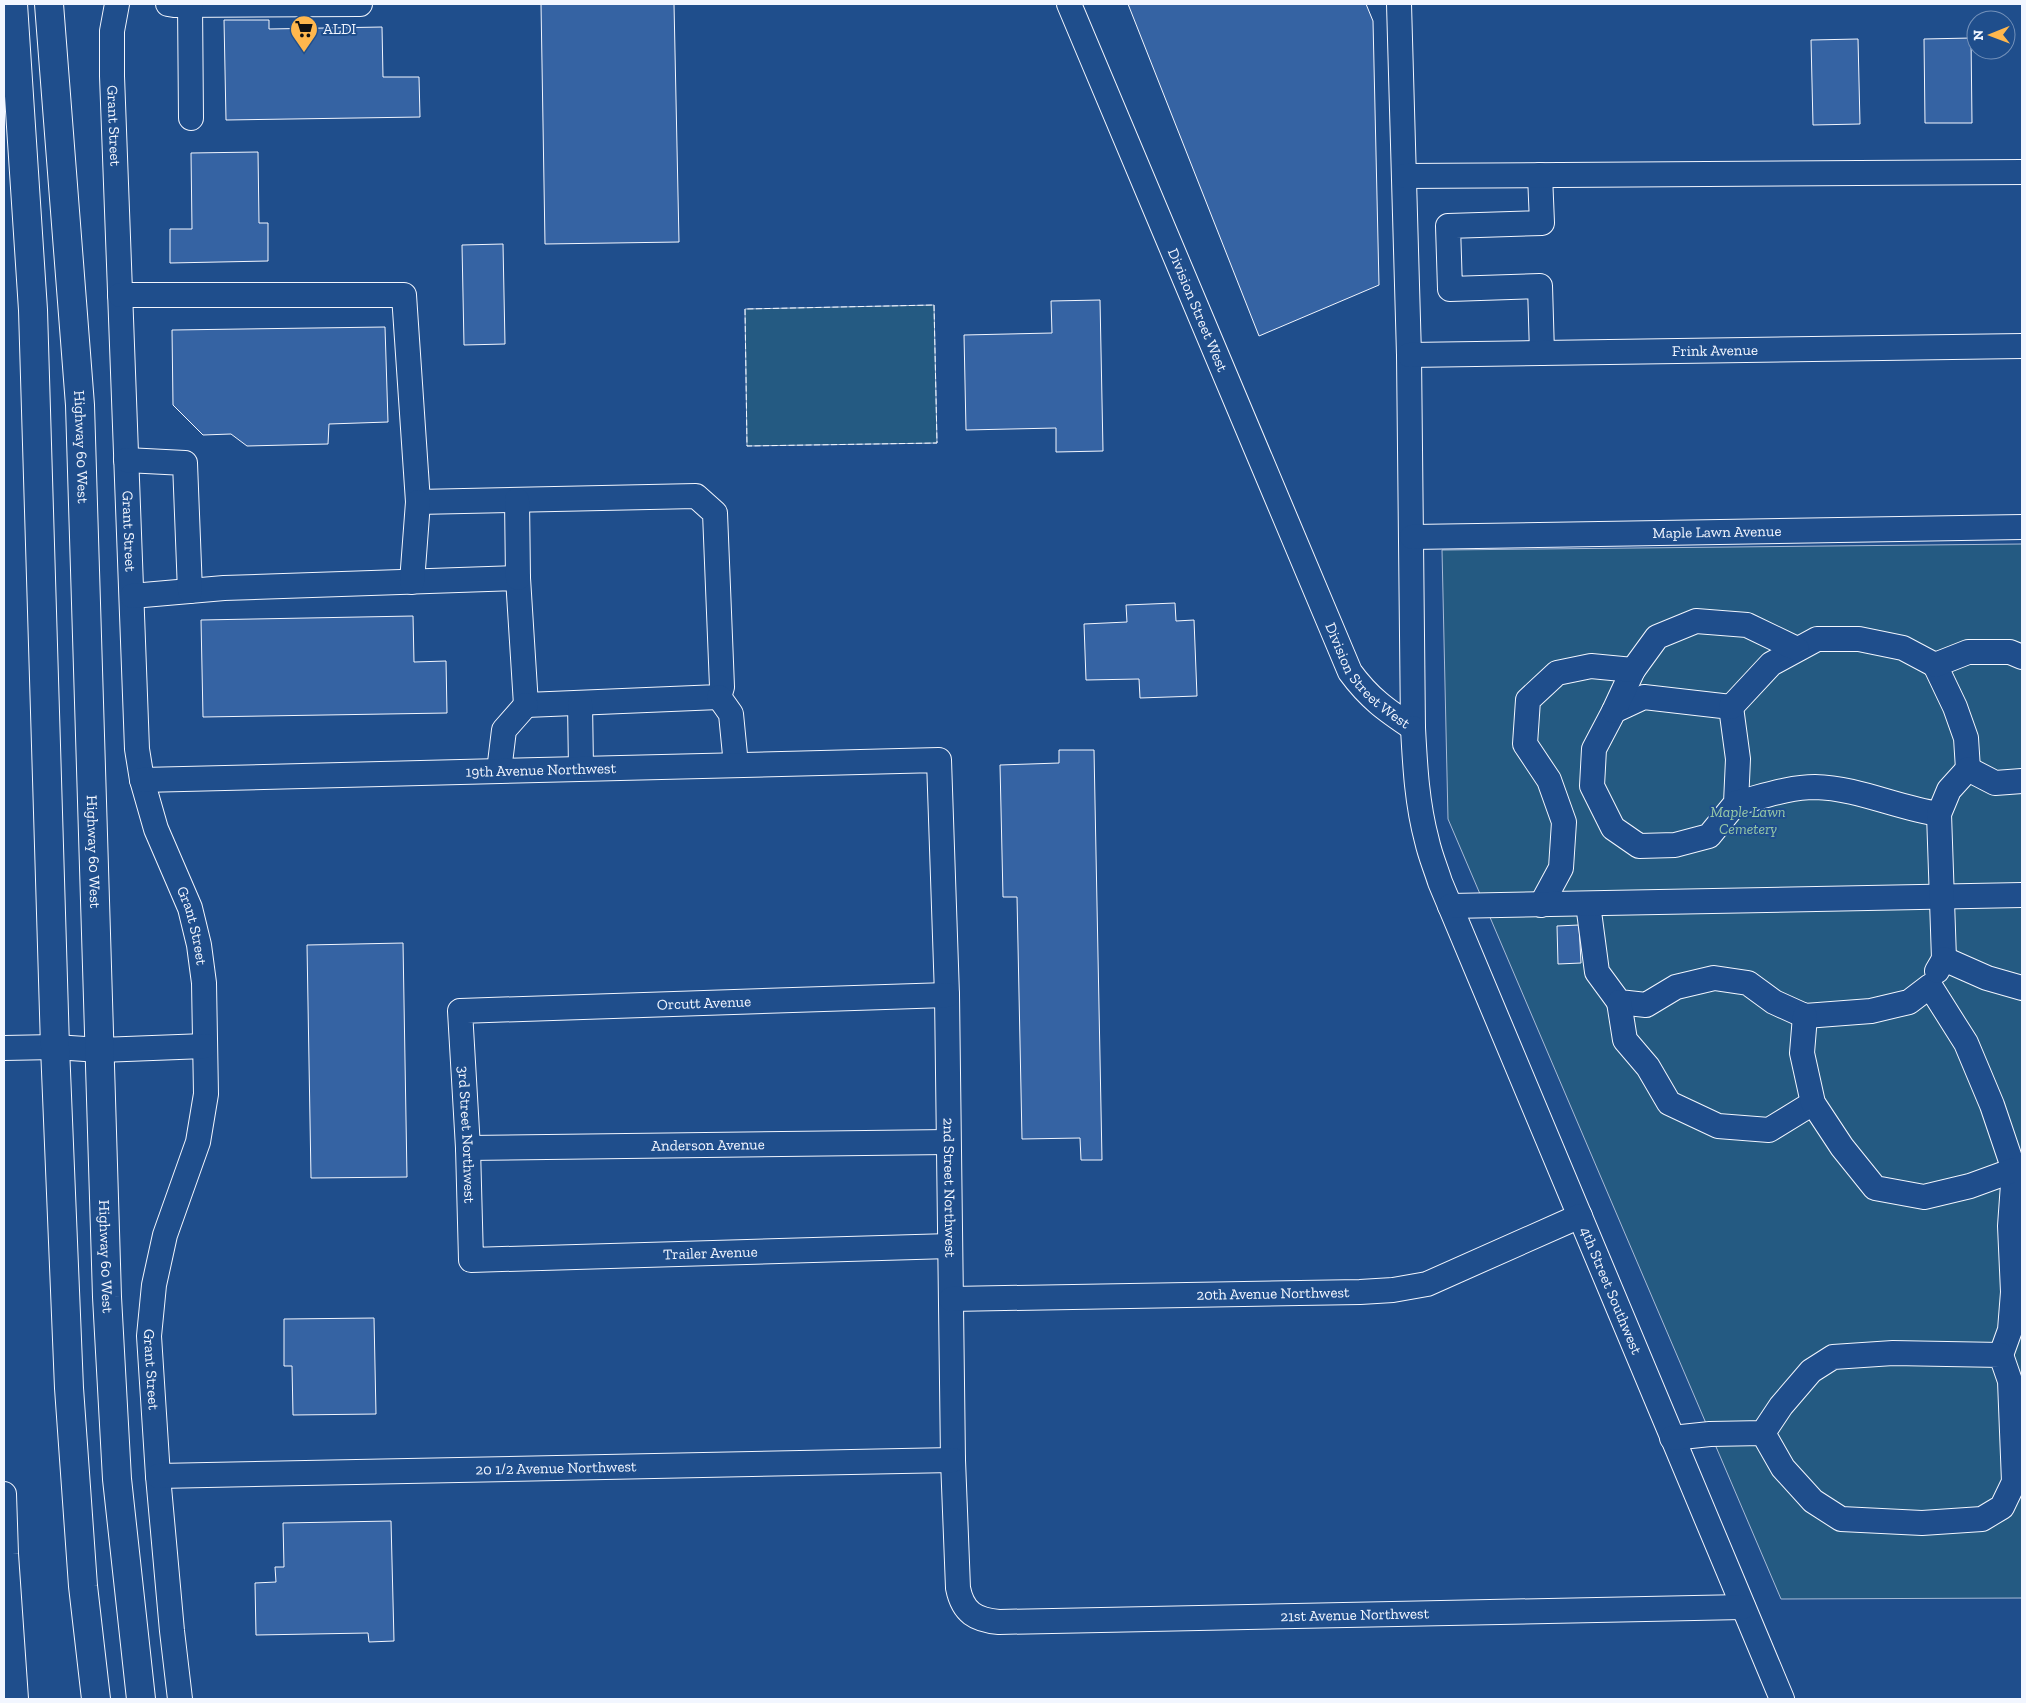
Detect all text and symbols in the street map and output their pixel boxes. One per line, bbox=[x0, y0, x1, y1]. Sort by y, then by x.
north arrow bbox=[1966, 10, 2016, 60]
supermarket icon: ALDI bbox=[289, 14, 319, 53]
place label: ALDI bbox=[323, 20, 356, 38]
text: N bbox=[1970, 29, 1987, 41]
street label: Grant Street bbox=[103, 85, 124, 167]
street label: Division Street West bbox=[1164, 246, 1232, 375]
street label: Frink Avenue bbox=[1672, 341, 1758, 360]
street label: Highway 60 West bbox=[70, 390, 92, 504]
street label: Grant Street bbox=[118, 490, 139, 573]
street label: Maple Lawn Avenue bbox=[1652, 522, 1782, 542]
street label: Division Street West bbox=[1321, 620, 1414, 733]
street label: 19th Avenue Northwest bbox=[465, 759, 617, 781]
street label: Highway 60 West bbox=[83, 795, 104, 909]
park label: Maple Lawn Cemetery bbox=[1710, 803, 1786, 838]
street label: Grant Street bbox=[173, 883, 211, 967]
street label: Orcutt Avenue bbox=[657, 992, 751, 1014]
street label: 3rd Street Northwest bbox=[454, 1065, 478, 1204]
street label: 2nd Street Northwest bbox=[940, 1117, 959, 1258]
street label: Anderson Avenue bbox=[651, 1135, 765, 1155]
street label: Highway 60 West bbox=[95, 1200, 117, 1314]
street label: 4th Street Southwest bbox=[1576, 1224, 1646, 1357]
street label: Trailer Avenue bbox=[663, 1243, 758, 1263]
street label: 20th Avenue Northwest bbox=[1196, 1283, 1350, 1304]
street label: Grant Street bbox=[140, 1328, 163, 1411]
street label: 20 1/2 Avenue Northwest bbox=[475, 1457, 637, 1479]
street label: 21st Avenue Northwest bbox=[1280, 1604, 1430, 1625]

